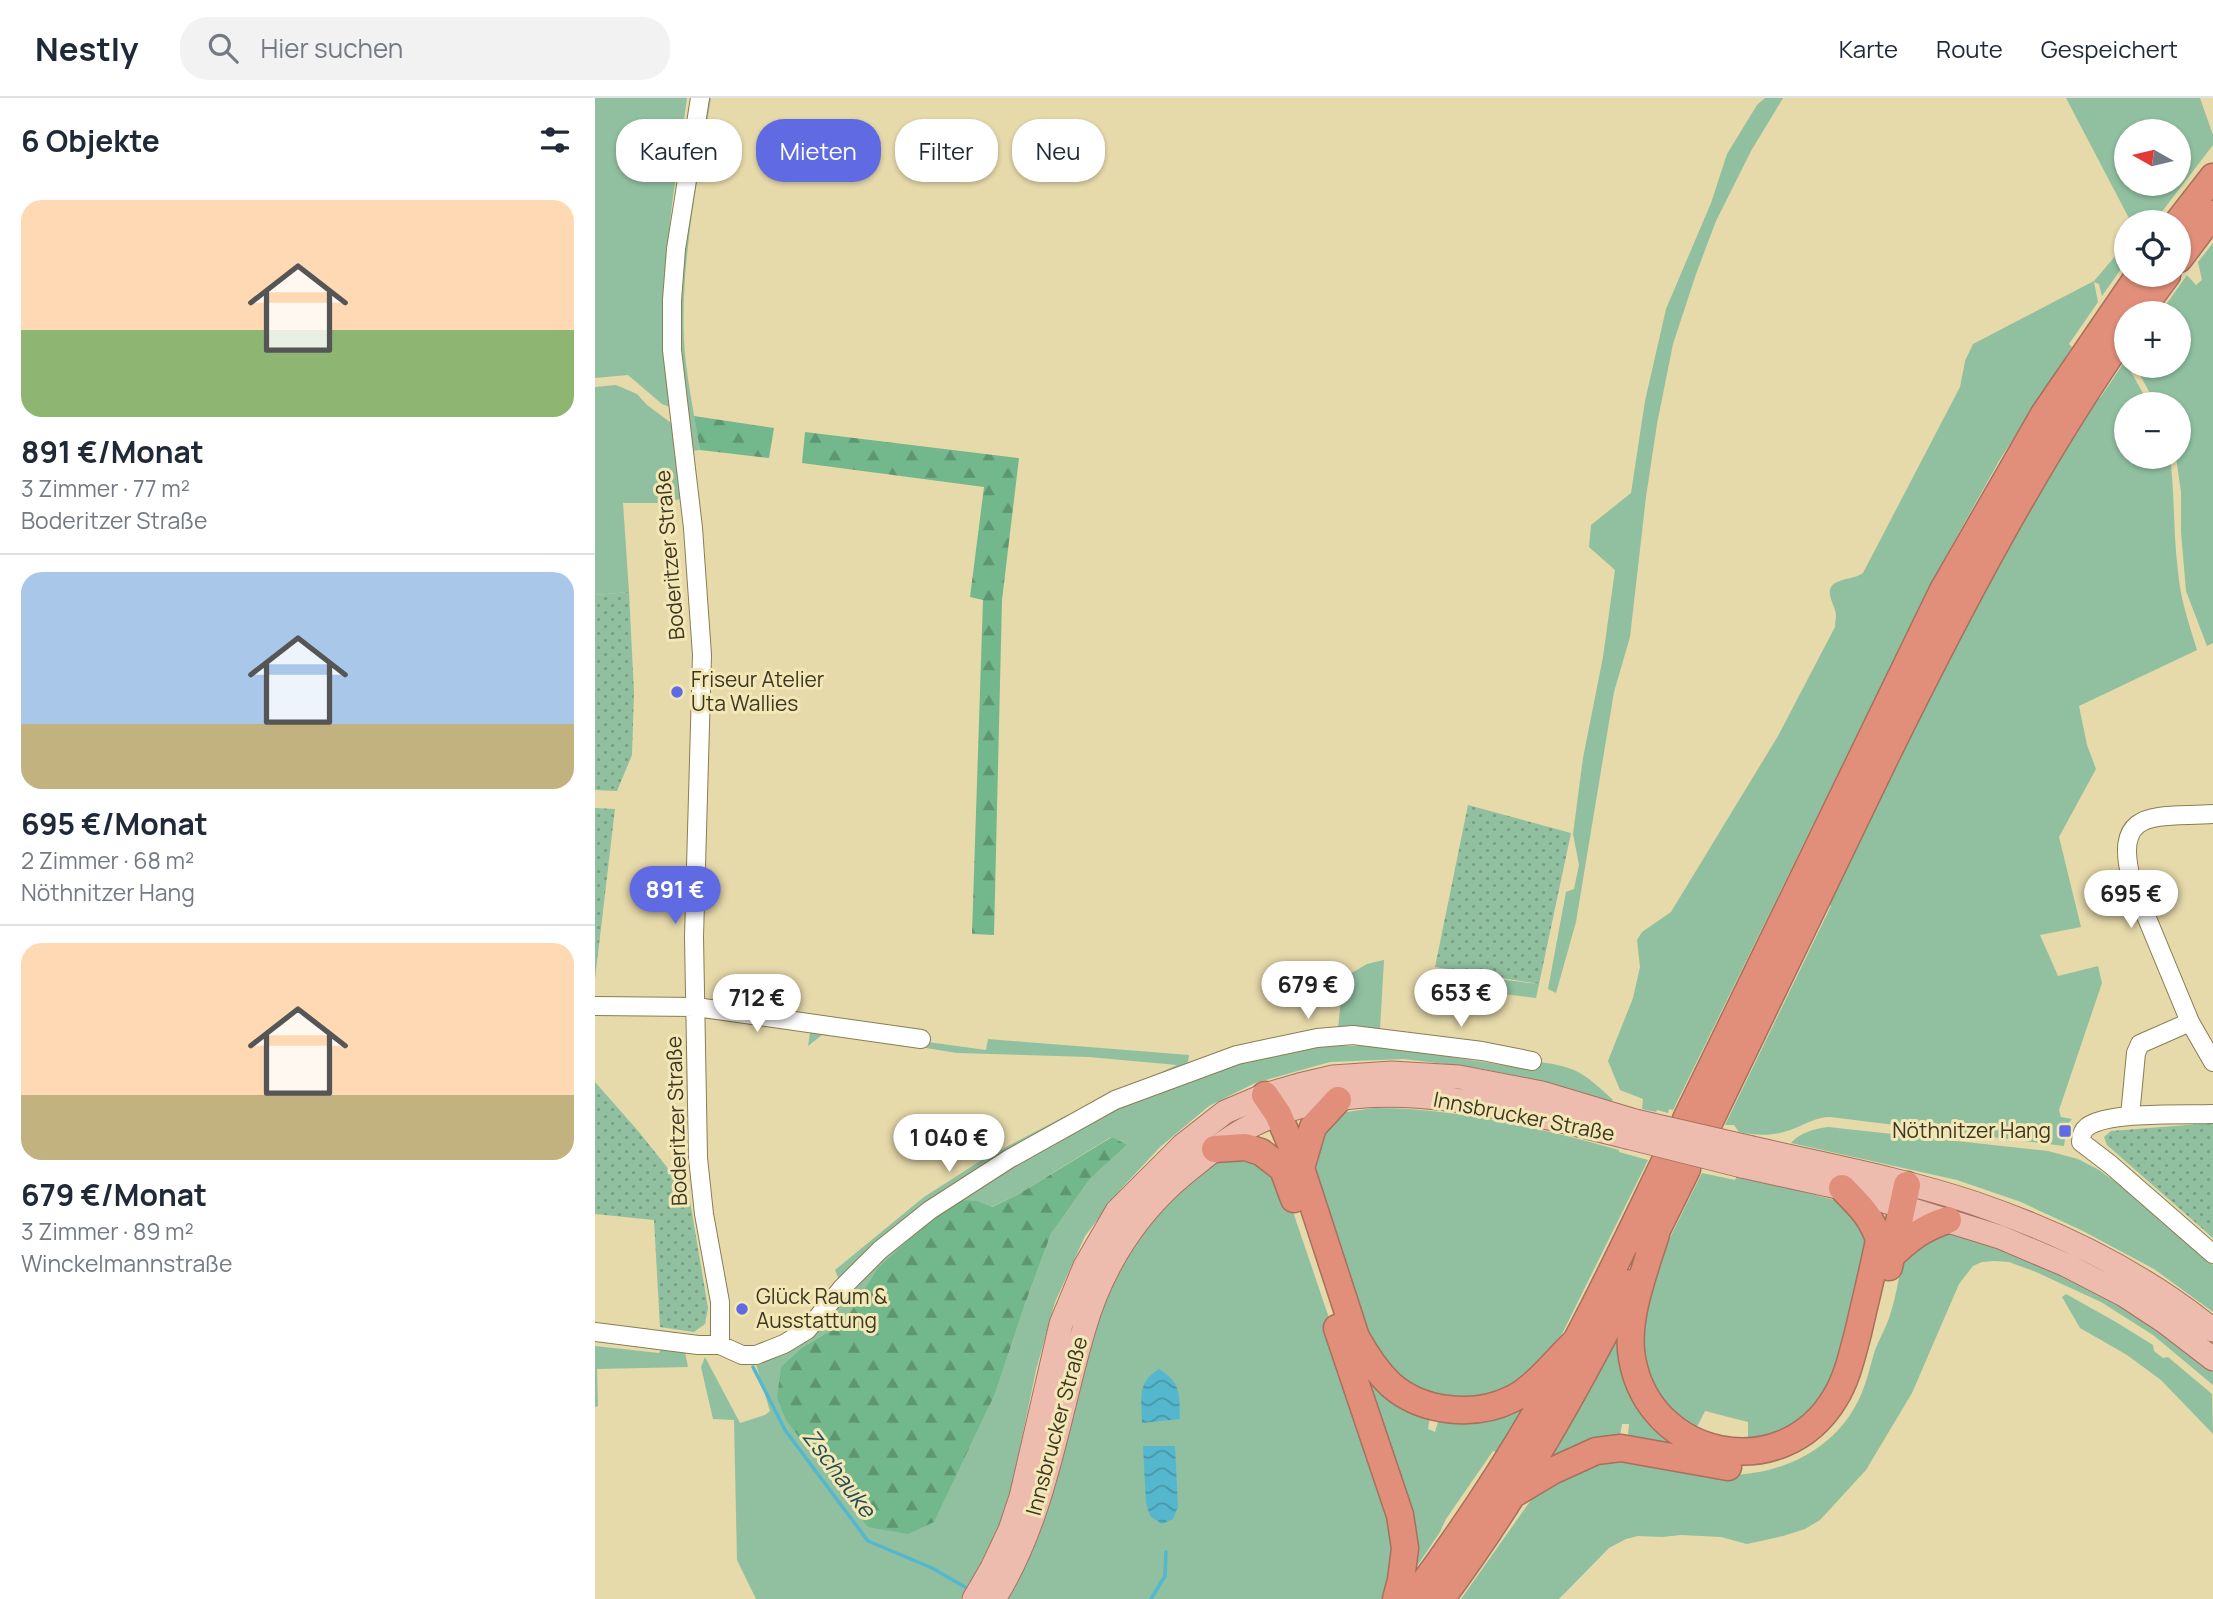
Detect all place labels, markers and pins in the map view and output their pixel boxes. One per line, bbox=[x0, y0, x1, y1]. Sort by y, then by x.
place label: Friseur Atelier Uta Wallies bbox=[691, 665, 825, 717]
marker: Friseur Atelier Uta Wallies bbox=[669, 684, 685, 700]
pin: 891 € bbox=[626, 866, 724, 926]
pin: 695 € bbox=[2082, 870, 2180, 930]
pin: 679 € bbox=[1259, 962, 1357, 1021]
pin: 653 € bbox=[1412, 970, 1510, 1029]
pin: 712 € bbox=[708, 974, 806, 1034]
pin: 1 040 € bbox=[884, 1114, 1014, 1174]
place label: Nöthnitzer Hang bbox=[1892, 1116, 2051, 1144]
marker: Nöthnitzer Hang bbox=[2057, 1123, 2073, 1139]
place label: Glück Raum & Ausstattung bbox=[756, 1282, 888, 1334]
marker: Glück Raum & Ausstattung bbox=[734, 1301, 750, 1317]

